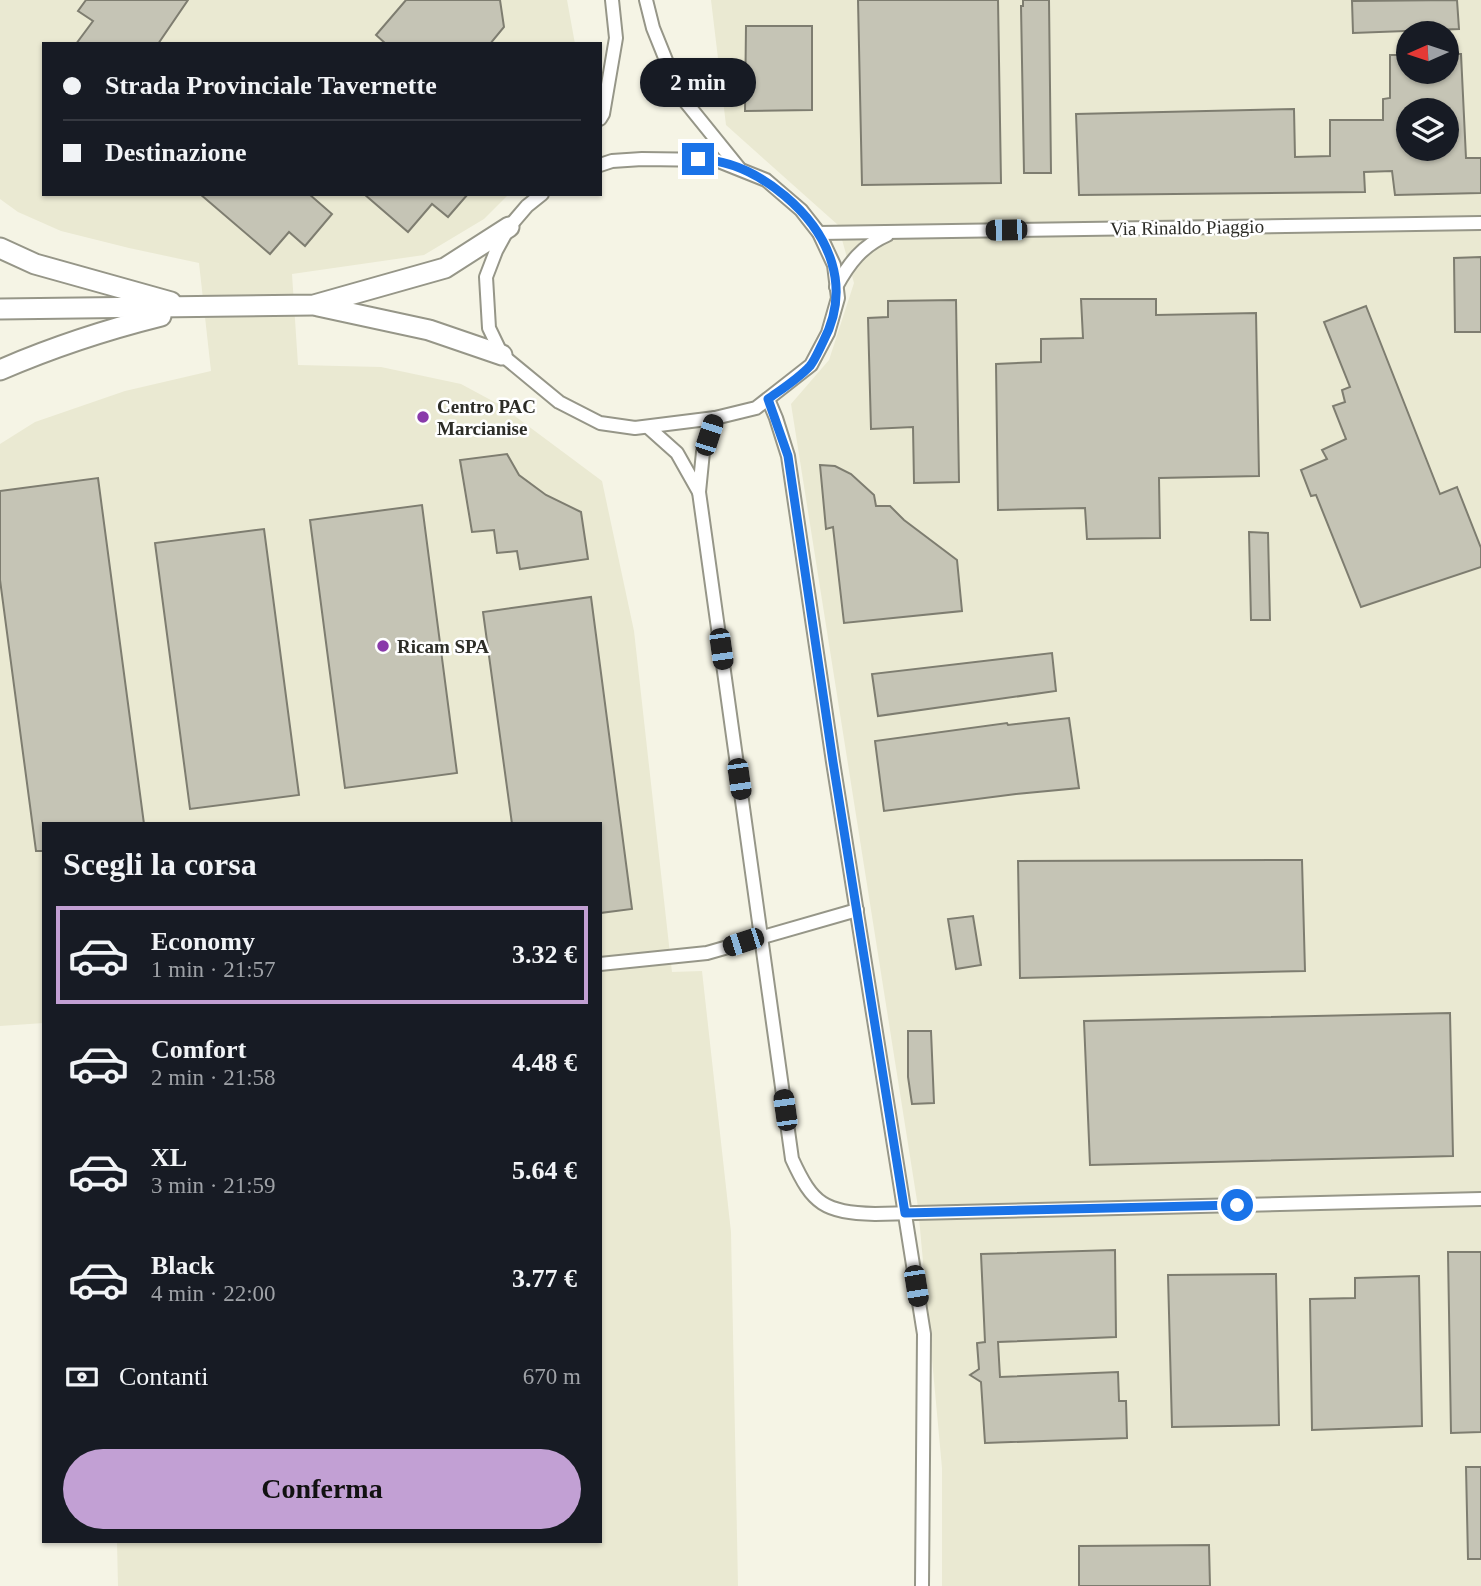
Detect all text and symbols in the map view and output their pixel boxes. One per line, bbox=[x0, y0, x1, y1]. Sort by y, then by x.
north arrow bbox=[1396, 21, 1460, 84]
map controls bbox=[1396, 21, 1459, 161]
callout: 2 min bbox=[640, 58, 756, 106]
text: 2 min bbox=[670, 70, 726, 95]
text: Strada Provinciale Tavernette bbox=[105, 71, 437, 100]
button: layers bbox=[1396, 98, 1459, 161]
text: Destinazione bbox=[105, 138, 247, 167]
route end bbox=[682, 143, 714, 175]
street label: Via Rinaldo Piaggio bbox=[1110, 216, 1264, 239]
car bbox=[985, 219, 1028, 241]
place label: Centro PAC Marcianise bbox=[437, 396, 536, 439]
marker: Centro PAC Marcianise bbox=[415, 409, 431, 425]
car bbox=[693, 412, 726, 458]
car bbox=[708, 627, 735, 671]
place label: Ricam SPA bbox=[397, 636, 489, 657]
marker: Ricam SPA bbox=[375, 638, 391, 654]
car bbox=[726, 757, 753, 801]
text: Scegli la corsa bbox=[63, 846, 257, 882]
icon: car bbox=[67, 924, 130, 987]
car bbox=[720, 926, 767, 958]
text: Economy bbox=[151, 927, 255, 956]
text: 3.32 € bbox=[512, 940, 577, 969]
text: 1 min · 21:57 bbox=[151, 957, 276, 982]
icon: car bbox=[67, 1032, 130, 1095]
text: Comfort bbox=[151, 1035, 246, 1064]
text: 4.48 € bbox=[512, 1048, 577, 1077]
text: 2 min · 21:58 bbox=[151, 1065, 276, 1090]
car bbox=[772, 1088, 799, 1132]
icon: car bbox=[67, 1140, 130, 1203]
text: XL bbox=[151, 1143, 187, 1172]
text: 5.64 € bbox=[512, 1156, 577, 1185]
text: 3 min · 21:59 bbox=[151, 1173, 276, 1198]
route start bbox=[1221, 1189, 1253, 1221]
icon: car bbox=[67, 1248, 130, 1311]
text: Black bbox=[151, 1251, 215, 1280]
text: 3.77 € bbox=[512, 1264, 577, 1293]
car bbox=[903, 1264, 930, 1308]
text: 4 min · 22:00 bbox=[151, 1281, 276, 1306]
icon: cash bbox=[63, 1358, 101, 1396]
text: Contanti bbox=[119, 1362, 209, 1391]
text: 670 m bbox=[523, 1364, 581, 1389]
button: Conferma bbox=[63, 1449, 581, 1529]

